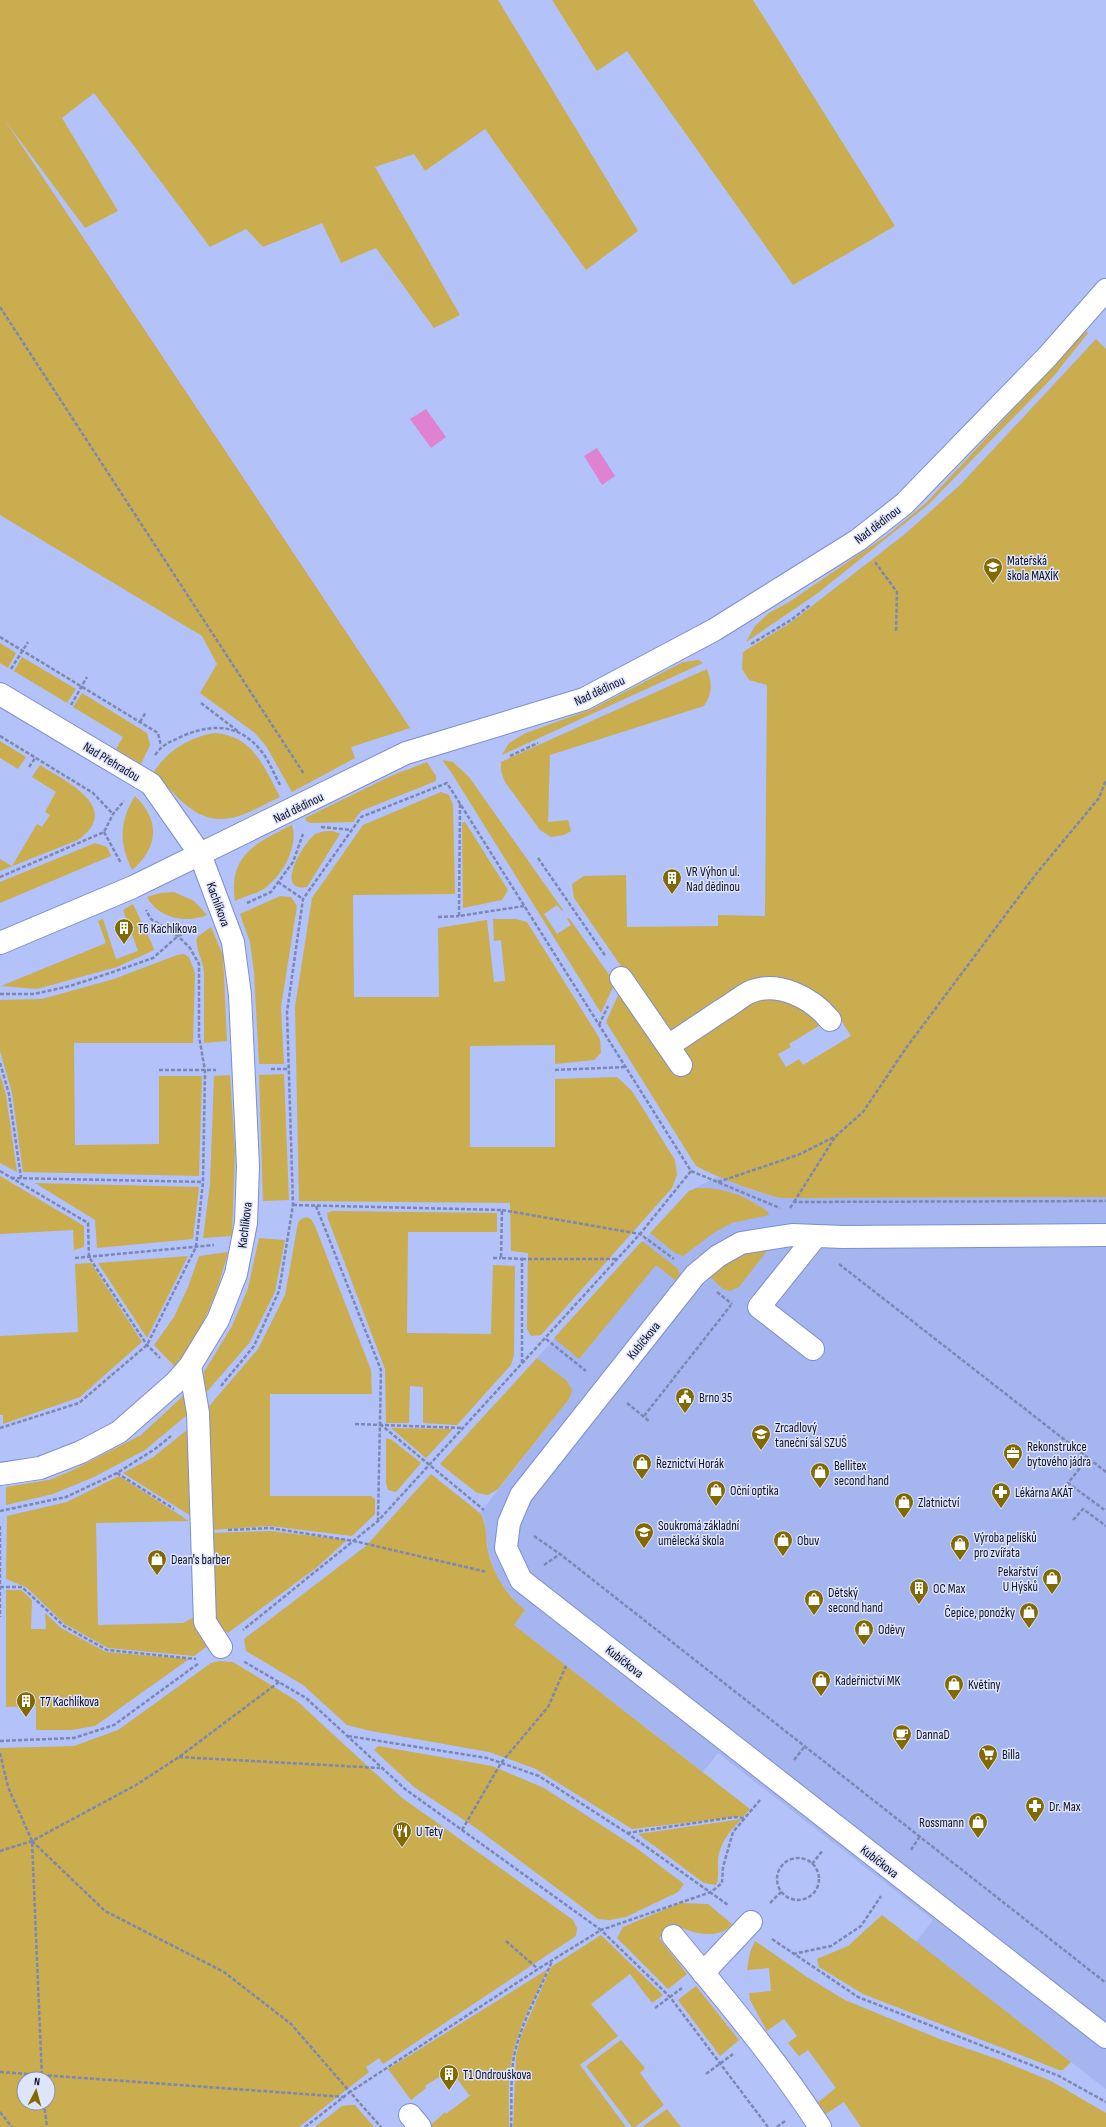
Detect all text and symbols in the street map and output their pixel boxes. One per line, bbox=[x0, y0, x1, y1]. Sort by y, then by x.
street label: Nad dědinou bbox=[851, 502, 904, 547]
place label: Mateřská škola MAXÍK bbox=[1007, 553, 1059, 584]
school or university icon: Mateřská škola MAXÍK bbox=[982, 556, 1004, 584]
street label: Nad dědinou bbox=[572, 672, 627, 710]
street label: Nad Přehradou bbox=[80, 739, 143, 785]
street label: Nad dědinou bbox=[271, 789, 326, 827]
place label: VR Výhon ul. Nad dědinou bbox=[686, 864, 740, 895]
building icon: VR Výhon ul. Nad dědinou bbox=[661, 867, 683, 895]
street label: Kachlíkova bbox=[203, 880, 233, 929]
building icon: T6 Kachlíkova bbox=[113, 917, 135, 945]
place label: T6 Kachlíkova bbox=[138, 921, 197, 937]
street label: Kachlíkova bbox=[234, 1201, 256, 1249]
street label: Kubíčkova bbox=[624, 1318, 664, 1363]
public building icon: Brno 35 bbox=[674, 1386, 696, 1414]
place label: Brno 35 bbox=[699, 1390, 732, 1406]
place label: Zrcadlový taneční sál SZUŠ bbox=[775, 1420, 847, 1451]
school or university icon: Zrcadlový taneční sál SZUŠ bbox=[750, 1423, 772, 1451]
place label: Rekonstrukce bytového jádra bbox=[1027, 1439, 1091, 1470]
office icon: Rekonstrukce bytového jádra bbox=[1002, 1442, 1024, 1470]
shop icon: Řeznictví Horák bbox=[631, 1452, 653, 1480]
place label: Řeznictví Horák bbox=[656, 1456, 724, 1472]
place label: Bellitex second hand bbox=[834, 1458, 889, 1489]
shop icon: Bellitex second hand bbox=[809, 1461, 831, 1489]
shop icon: Oční optika bbox=[705, 1479, 727, 1507]
pharmacy icon: Lékárna AKÁT bbox=[990, 1481, 1012, 1509]
place label: Oční optika bbox=[730, 1483, 779, 1499]
place label: Lékárna AKÁT bbox=[1015, 1485, 1073, 1501]
shop icon: Zlatnictví bbox=[893, 1491, 915, 1519]
place label: Zlatnictví bbox=[918, 1495, 960, 1511]
place label: Soukromá základní umělecká škola bbox=[658, 1518, 740, 1549]
school or university icon: Soukromá základní umělecká škola bbox=[633, 1521, 655, 1549]
shop icon: Obuv bbox=[772, 1529, 794, 1557]
place label: Výroba pelíšků pro zvířata bbox=[974, 1530, 1037, 1561]
place label: Obuv bbox=[797, 1533, 819, 1549]
shop icon: Výroba pelíšků pro zvířata bbox=[949, 1533, 971, 1561]
shop icon: Dean's barber bbox=[146, 1548, 168, 1576]
place label: Dean's barber bbox=[171, 1552, 230, 1568]
place label: Pekařství U Hýsků bbox=[998, 1564, 1039, 1595]
shop icon: Pekařství U Hýsků bbox=[1041, 1567, 1063, 1595]
building icon: OC Max bbox=[908, 1577, 930, 1605]
place label: OC Max bbox=[933, 1581, 966, 1597]
place label: Dětský second hand bbox=[828, 1585, 883, 1616]
shop icon: Dětský second hand bbox=[803, 1588, 825, 1616]
shop icon: Čepice, ponožky bbox=[1018, 1601, 1040, 1629]
place label: Čepice, ponožky bbox=[945, 1604, 1015, 1621]
shop icon: Oděvy bbox=[853, 1618, 875, 1646]
place label: Oděvy bbox=[878, 1622, 905, 1638]
street label: Kubíčkova bbox=[602, 1642, 647, 1682]
shop icon: Kadeřnictví MK bbox=[810, 1669, 832, 1697]
place label: Kadeřnictví MK bbox=[835, 1673, 901, 1689]
shop icon: Květiny bbox=[943, 1673, 965, 1701]
place label: Květiny bbox=[968, 1677, 1001, 1693]
building icon: T7 Kachlíkova bbox=[15, 1690, 37, 1718]
place label: T7 Kachlíkova bbox=[40, 1694, 99, 1710]
cafe icon: DannaD bbox=[891, 1723, 913, 1751]
place label: DannaD bbox=[916, 1727, 950, 1743]
supermarket icon: Billa bbox=[977, 1743, 999, 1771]
place label: Billa bbox=[1002, 1747, 1020, 1763]
pharmacy icon: Dr. Max bbox=[1024, 1795, 1046, 1823]
place label: Dr. Max bbox=[1049, 1799, 1081, 1815]
shop icon: Rossmann bbox=[967, 1811, 989, 1839]
place label: Rossmann bbox=[919, 1815, 964, 1831]
restaurant icon: U Tety bbox=[391, 1820, 413, 1848]
place label: U Tety bbox=[416, 1824, 443, 1840]
street label: Kubíčkova bbox=[857, 1842, 902, 1882]
building icon: T1 Ondrouškova bbox=[438, 2063, 460, 2091]
place label: T1 Ondrouškova bbox=[463, 2067, 531, 2083]
north arrow bbox=[16, 2071, 56, 2111]
text: N bbox=[33, 2075, 41, 2088]

